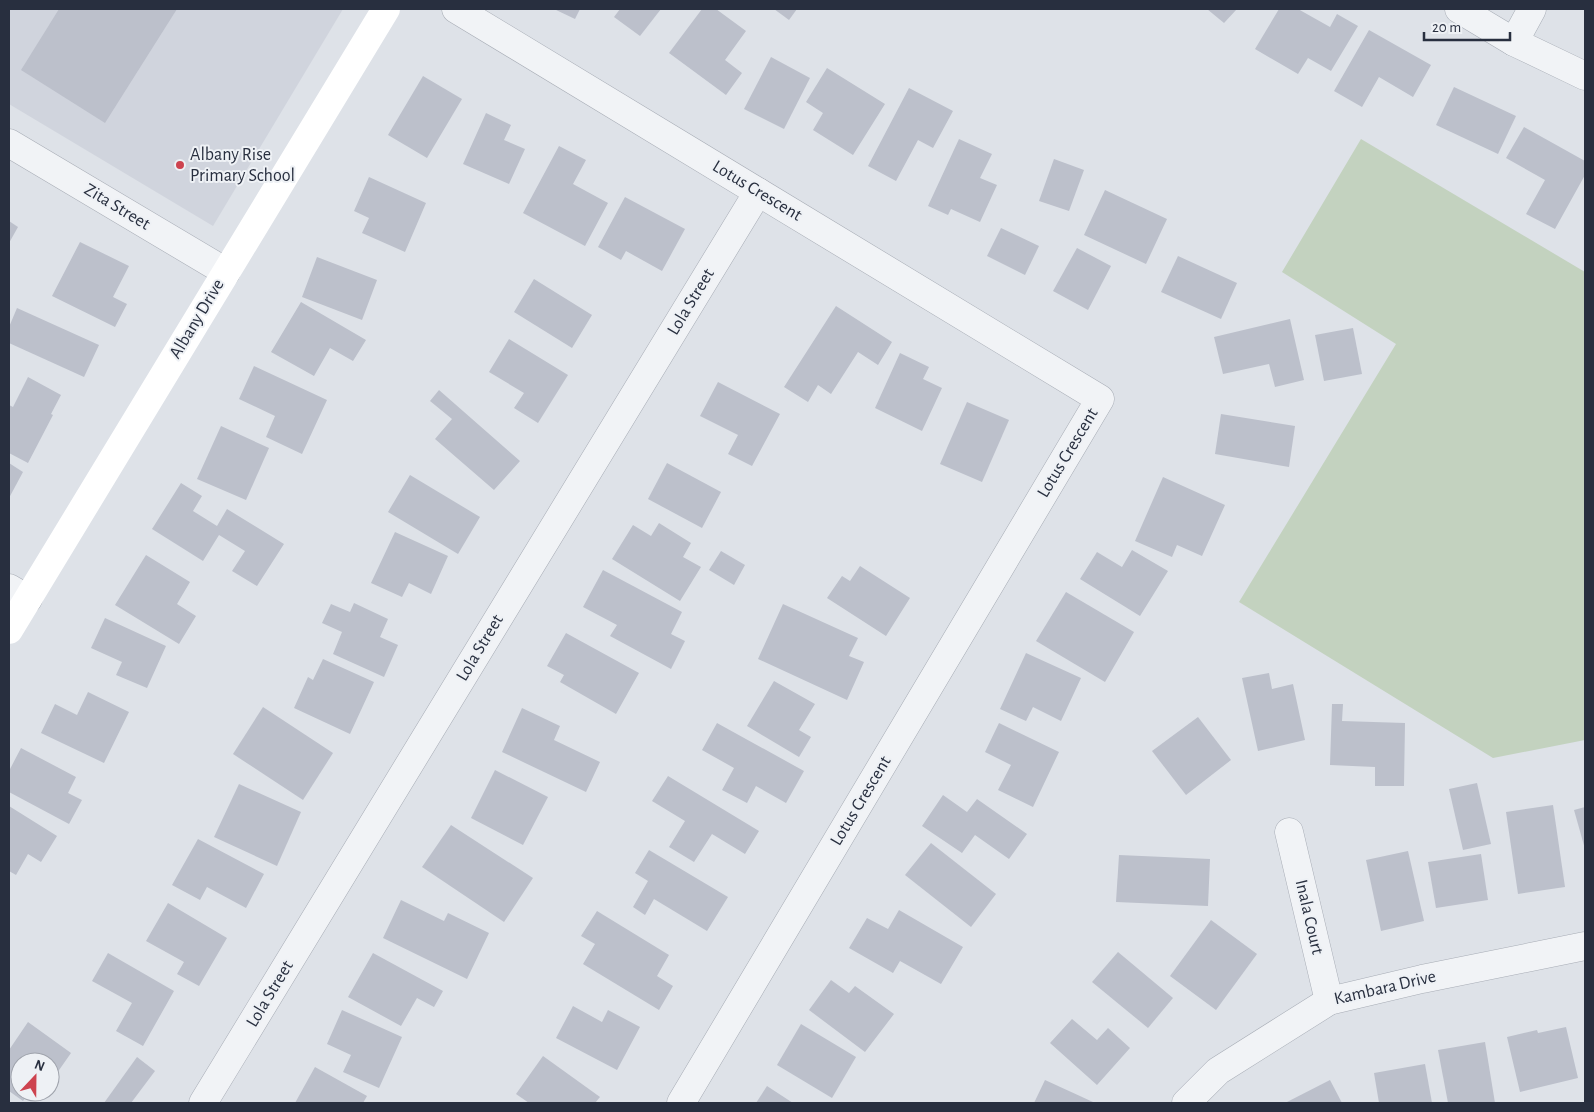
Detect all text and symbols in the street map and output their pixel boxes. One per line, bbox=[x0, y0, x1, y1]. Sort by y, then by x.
scale bar bbox=[1424, 10, 1510, 42]
text: 20 m bbox=[1432, 20, 1461, 35]
place label: Albany Rise Primary School bbox=[190, 146, 295, 185]
street label: Lotus Crescent bbox=[709, 157, 805, 225]
marker: Albany Rise Primary School bbox=[174, 159, 186, 171]
street label: Zita Street bbox=[81, 180, 153, 234]
street label: Lola Street bbox=[664, 265, 718, 338]
street label: Albany Drive bbox=[166, 276, 228, 362]
street label: Lotus Crescent bbox=[1034, 405, 1102, 501]
street label: Lola Street bbox=[453, 611, 507, 684]
street label: Lotus Crescent bbox=[827, 753, 895, 849]
street label: Inala Court bbox=[1292, 878, 1326, 956]
street label: Lola Street bbox=[243, 957, 297, 1030]
street label: Kambara Drive bbox=[1332, 968, 1438, 1008]
north arrow bbox=[10, 1052, 60, 1102]
text: N bbox=[32, 1058, 47, 1074]

